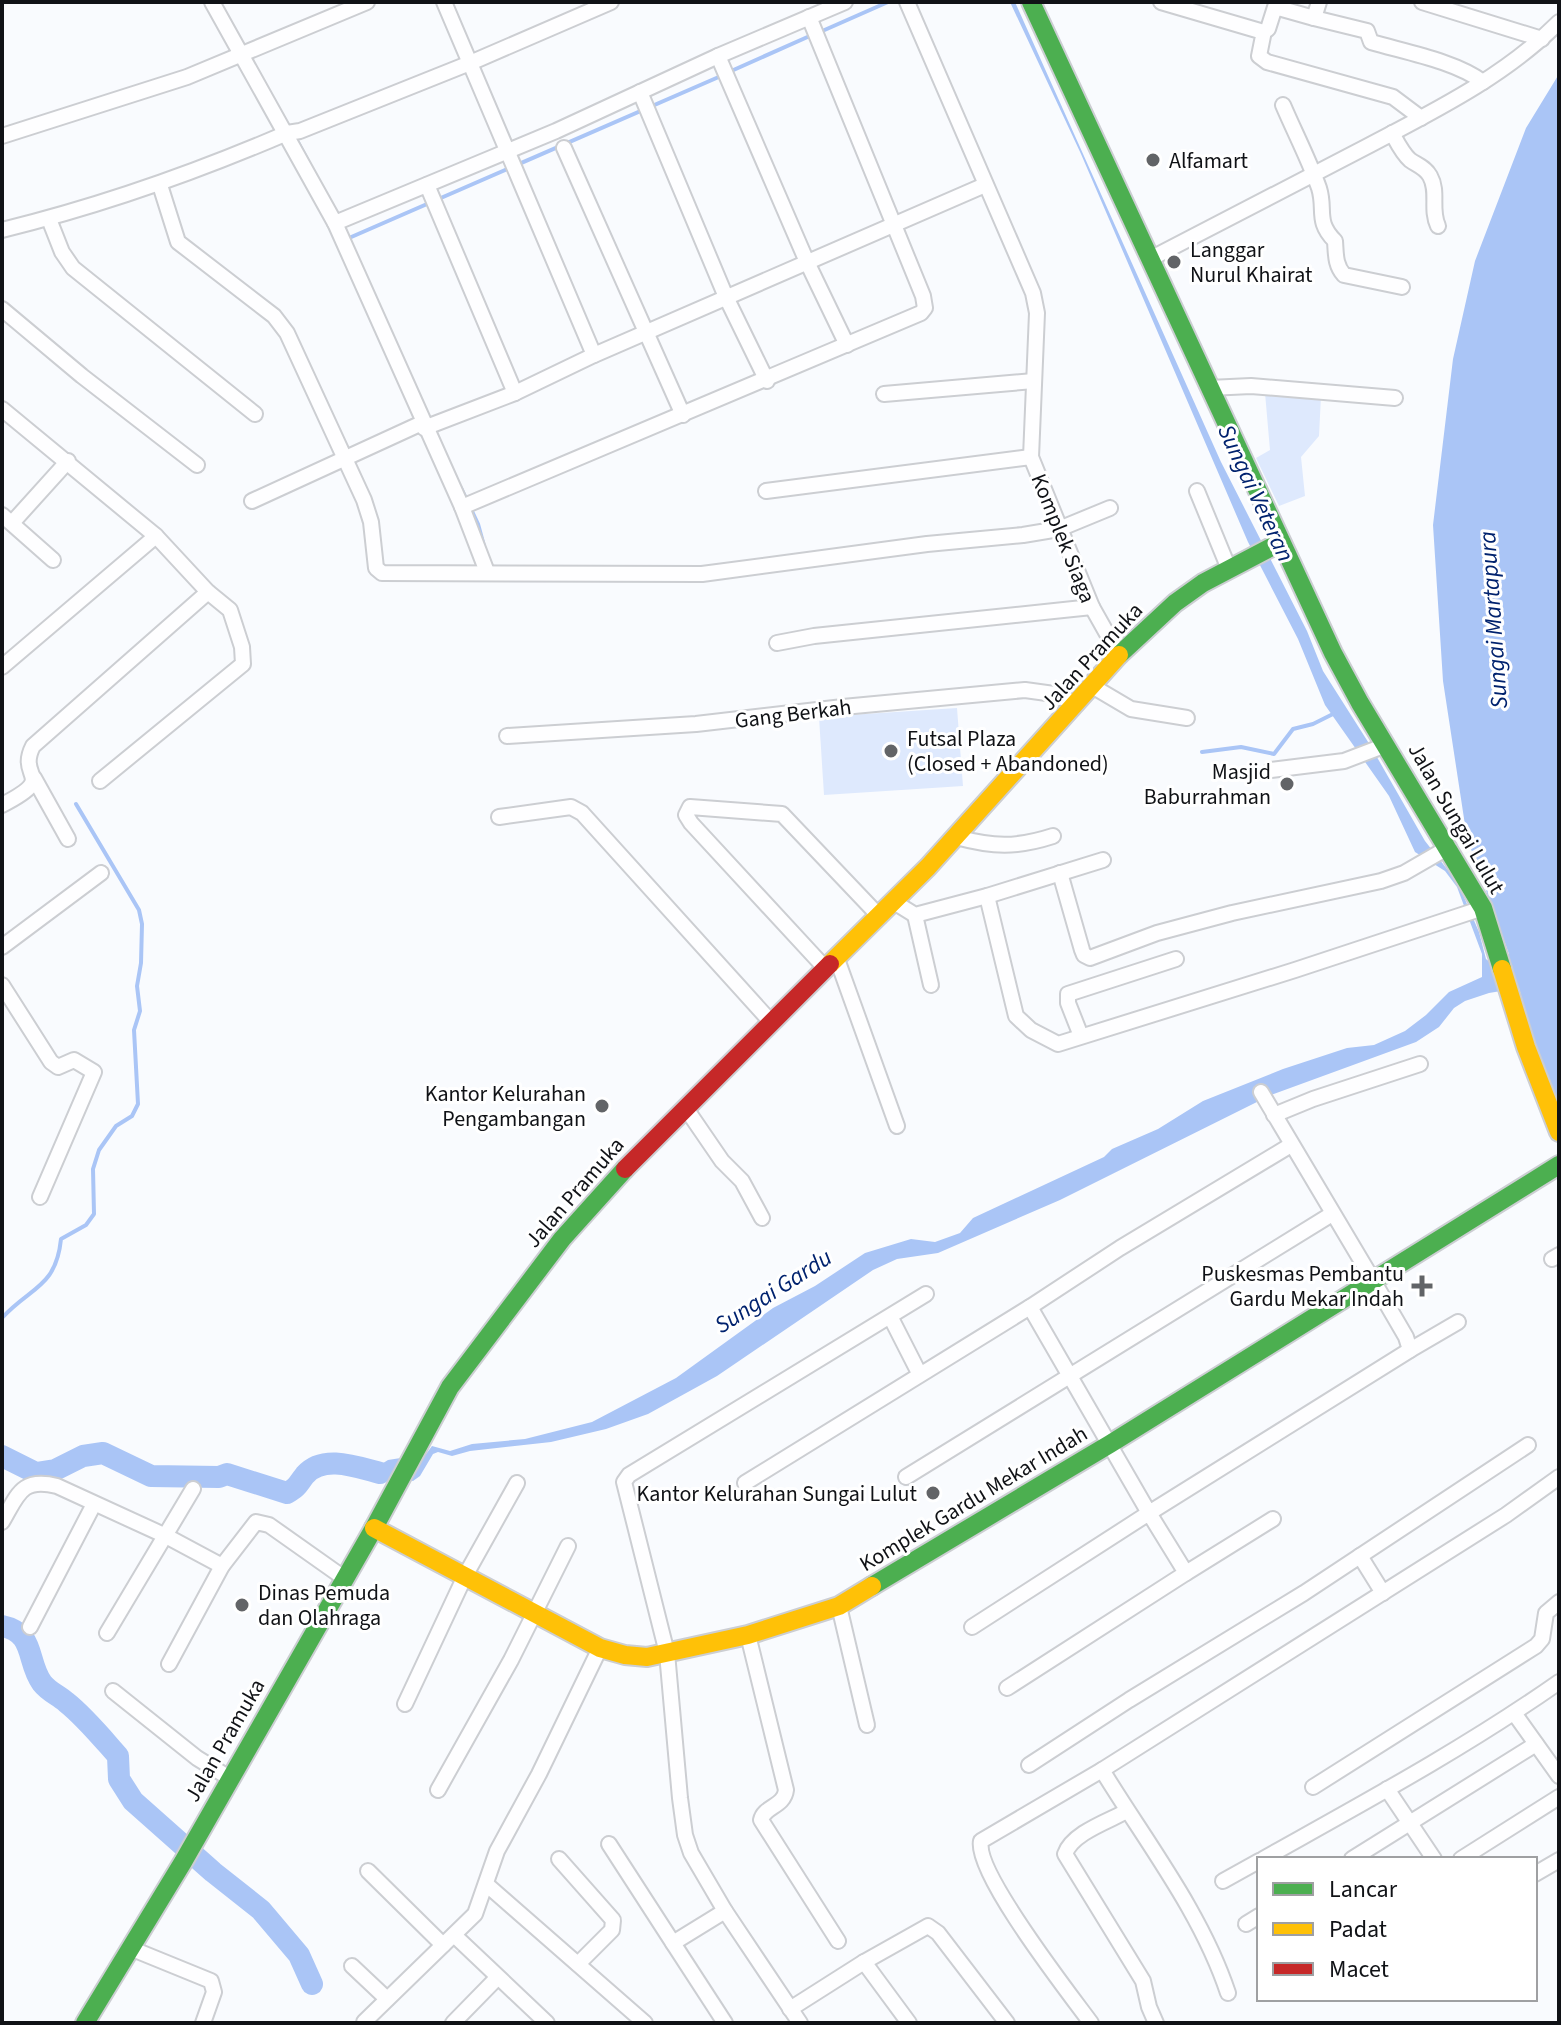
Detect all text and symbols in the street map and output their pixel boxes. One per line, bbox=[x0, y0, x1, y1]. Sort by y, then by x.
place label: Alfamart bbox=[1169, 145, 1249, 177]
marker: Alfamart bbox=[1144, 151, 1162, 169]
place label: Langgar Nurul Khairat bbox=[1190, 234, 1313, 291]
marker: Langgar Nurul Khairat bbox=[1165, 253, 1183, 271]
water label: Sungai Veteran bbox=[1208, 419, 1303, 568]
street label: Komplek Siaga bbox=[1023, 469, 1104, 608]
water label: Sungai Martapura bbox=[1470, 530, 1517, 710]
street label: Jalan Pramuka bbox=[1033, 596, 1150, 718]
street label: Gang Berkah bbox=[733, 691, 853, 737]
place label: Futsal Plaza (Closed + Abandoned) bbox=[907, 723, 1109, 780]
street label: Jalan Sungai Lulut bbox=[1400, 737, 1513, 900]
marker: Futsal Plaza (Closed + Abandoned) bbox=[882, 742, 900, 760]
place label: Masjid Baburrahman bbox=[1144, 756, 1271, 813]
marker: Masjid Baburrahman bbox=[1278, 775, 1296, 793]
place label: Kantor Kelurahan Pengambangan bbox=[425, 1078, 586, 1135]
marker: Kantor Kelurahan Pengambangan bbox=[593, 1097, 611, 1115]
street label: Jalan Pramuka bbox=[518, 1130, 632, 1255]
water label: Sungai Gardu bbox=[708, 1240, 839, 1342]
place label: Puskesmas Pembantu Gardu Mekar Indah bbox=[1201, 1258, 1404, 1315]
marker: Puskesmas Pembantu Gardu Mekar Indah bbox=[1411, 1275, 1433, 1297]
street label: Komplek Gardu Mekar Indah bbox=[853, 1418, 1094, 1580]
place label: Kantor Kelurahan Sungai Lulut bbox=[636, 1478, 918, 1510]
marker: Kantor Kelurahan Sungai Lulut bbox=[924, 1484, 942, 1502]
place label: Dinas Pemuda dan Olahraga bbox=[258, 1577, 390, 1634]
marker: Dinas Pemuda dan Olahraga bbox=[233, 1596, 251, 1614]
street label: Jalan Pramuka bbox=[177, 1673, 273, 1808]
legend bbox=[1257, 1857, 1537, 2001]
text: Lancar bbox=[1329, 1872, 1398, 1907]
text: Padat bbox=[1329, 1912, 1387, 1947]
text: Macet bbox=[1329, 1952, 1389, 1987]

